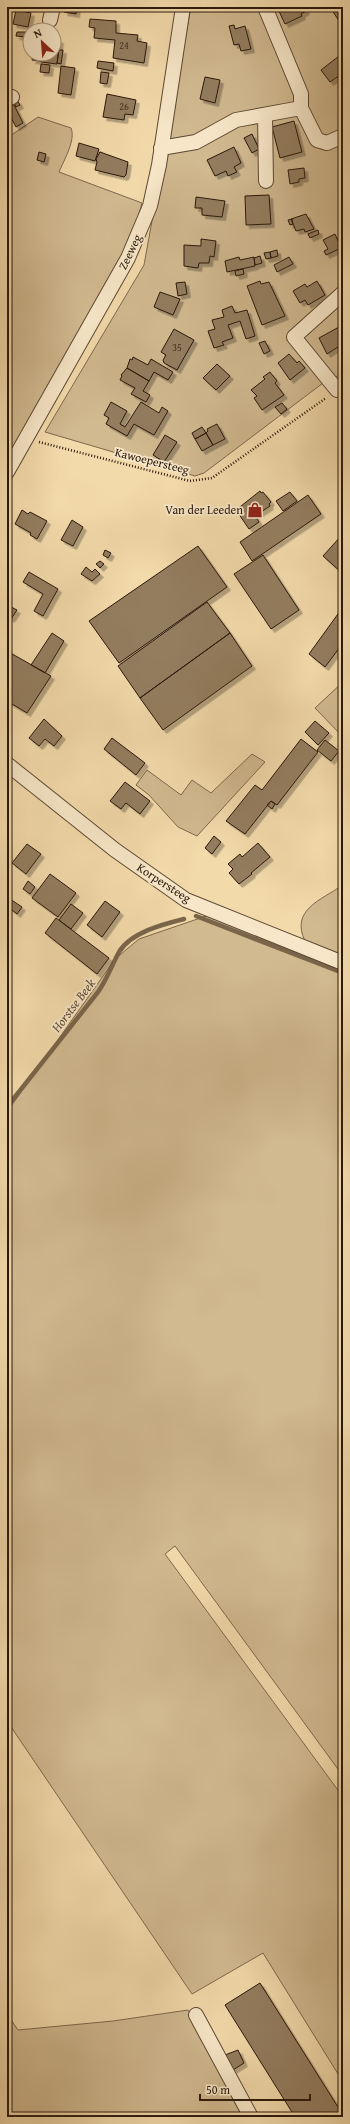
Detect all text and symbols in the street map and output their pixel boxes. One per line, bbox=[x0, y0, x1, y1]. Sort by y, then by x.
north arrow bbox=[22, 22, 62, 62]
text: N bbox=[31, 24, 45, 42]
house number: 24 bbox=[119, 38, 129, 53]
house number: 26 bbox=[119, 99, 129, 114]
street label: Zeeweg bbox=[114, 231, 145, 272]
house number: 35 bbox=[172, 340, 182, 355]
street label: Kawoepersteeg bbox=[113, 443, 191, 478]
place label: Van der Leeden bbox=[165, 501, 243, 518]
shop icon: Van der Leeden bbox=[246, 501, 264, 519]
street label: Korpersteeg bbox=[134, 859, 195, 906]
water label: Horstse Beek bbox=[46, 974, 100, 1037]
scale bar bbox=[200, 2076, 310, 2102]
text: 50 m bbox=[206, 2081, 230, 2098]

